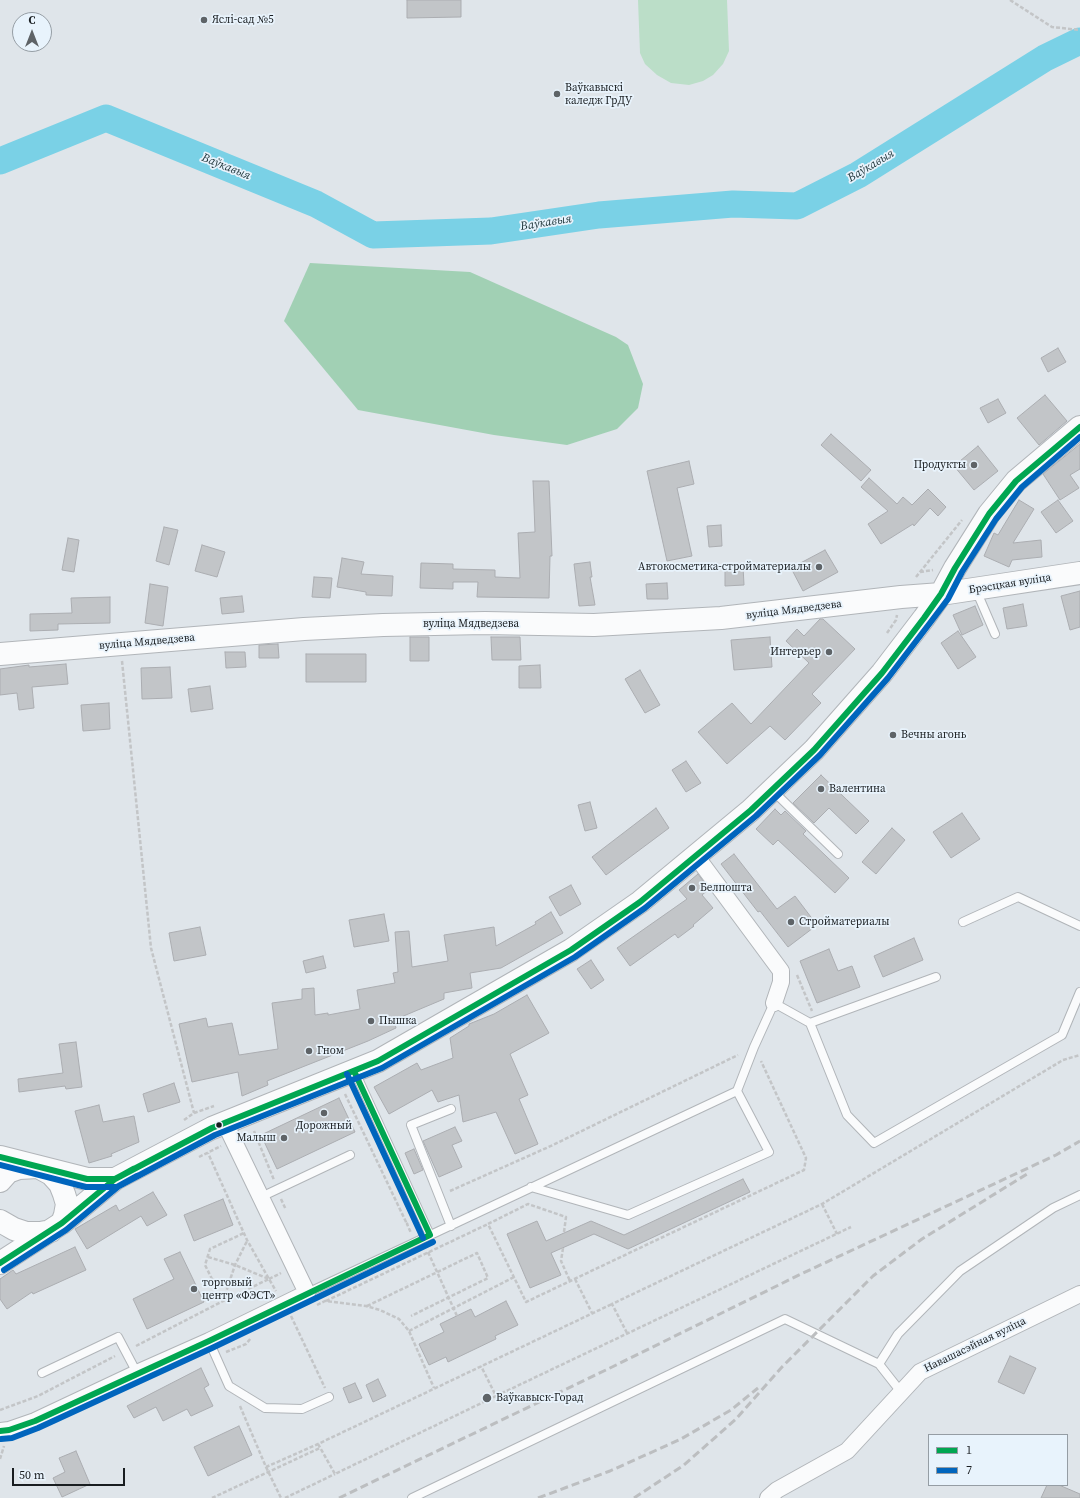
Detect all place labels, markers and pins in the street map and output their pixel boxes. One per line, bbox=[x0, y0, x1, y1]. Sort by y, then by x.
place label: Яслі-сад №5 bbox=[212, 13, 274, 27]
marker: Яслі-сад №5 bbox=[199, 15, 209, 25]
place label: Ваўкавыскі каледж ГрДУ bbox=[565, 81, 632, 107]
marker: Ваўкавыскі каледж ГрДУ bbox=[552, 89, 562, 99]
place label: Продукты bbox=[914, 458, 966, 472]
marker: Продукты bbox=[969, 460, 979, 470]
place label: Автокосметика-стройматериалы bbox=[638, 560, 811, 574]
marker: Автокосметика-стройматериалы bbox=[814, 562, 824, 572]
place label: Интерьер bbox=[770, 645, 821, 659]
marker: Интерьер bbox=[824, 647, 834, 657]
place label: Вечны агонь bbox=[901, 728, 966, 742]
marker: Вечны агонь bbox=[888, 730, 898, 740]
place label: Валентина bbox=[829, 782, 886, 796]
marker: Валентина bbox=[816, 784, 826, 794]
place label: Белпошта bbox=[700, 881, 752, 895]
marker: Белпошта bbox=[687, 883, 697, 893]
place label: Стройматериалы bbox=[799, 915, 889, 929]
marker: Стройматериалы bbox=[786, 917, 796, 927]
place label: Пышка bbox=[379, 1014, 417, 1028]
marker: Пышка bbox=[366, 1016, 376, 1026]
place label: Гном bbox=[317, 1044, 344, 1058]
marker: Гном bbox=[304, 1046, 314, 1056]
marker: Дорожный bbox=[319, 1108, 329, 1118]
place label: Дорожный bbox=[296, 1119, 352, 1133]
unlabelled marker bbox=[214, 1120, 224, 1130]
place label: Малыш bbox=[237, 1131, 276, 1145]
marker: Малыш bbox=[279, 1133, 289, 1143]
place label: торговый центр «ФЭСТ» bbox=[202, 1276, 275, 1302]
marker: торговый центр «ФЭСТ» bbox=[189, 1284, 199, 1294]
place label: Ваўкавыск-Горад bbox=[496, 1391, 584, 1405]
marker: Ваўкавыск-Горад bbox=[481, 1392, 493, 1404]

